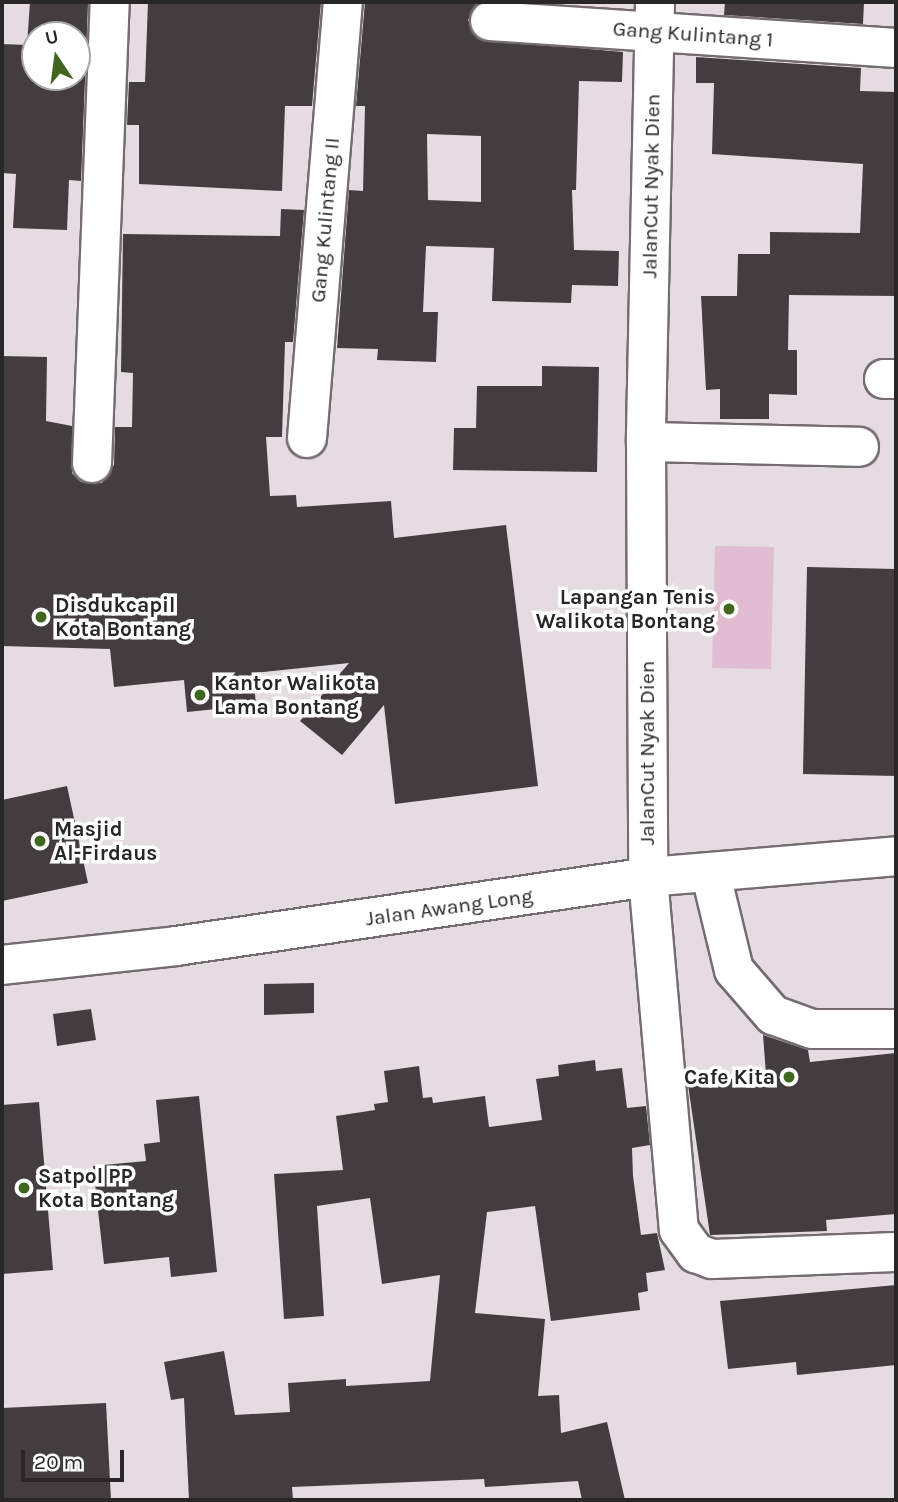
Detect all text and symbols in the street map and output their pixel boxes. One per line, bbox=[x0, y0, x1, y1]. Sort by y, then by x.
street label: Gang Kulintang 1 bbox=[612, 16, 774, 52]
north arrow bbox=[21, 21, 91, 91]
text: U bbox=[43, 25, 61, 50]
street label: JalanCut Nyak Dien bbox=[637, 93, 665, 279]
street label: Gang Kulintang II bbox=[305, 136, 345, 304]
place label: Lapangan Tenis Walikota Bontang bbox=[536, 584, 715, 634]
place label: Disdukcapil Kota Bontang bbox=[55, 592, 191, 642]
marker: Lapangan Tenis Walikota Bontang bbox=[721, 601, 737, 617]
marker: Disdukcapil Kota Bontang bbox=[33, 609, 49, 625]
street label: JalanCut Nyak Dien bbox=[634, 661, 660, 845]
place label: Kantor Walikota Lama Bontang bbox=[214, 670, 376, 720]
marker: Kantor Walikota Lama Bontang bbox=[192, 687, 208, 703]
place label: Masjid Al-Firdaus bbox=[54, 816, 157, 866]
marker: Masjid Al-Firdaus bbox=[32, 833, 48, 849]
street label: Jalan Awang Long bbox=[364, 883, 534, 931]
place label: Cafe Kita bbox=[684, 1064, 775, 1090]
marker: Cafe Kita bbox=[781, 1069, 797, 1085]
place label: Satpol PP Kota Bontang bbox=[38, 1163, 174, 1213]
marker: Satpol PP Kota Bontang bbox=[16, 1180, 32, 1196]
scale bar bbox=[24, 1436, 128, 1480]
text: 20 m bbox=[34, 1450, 83, 1474]

